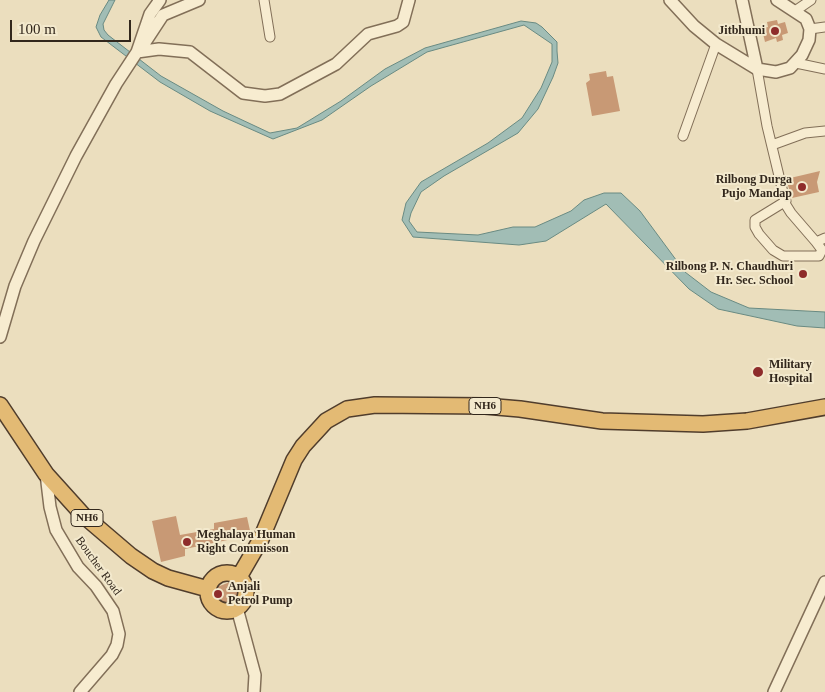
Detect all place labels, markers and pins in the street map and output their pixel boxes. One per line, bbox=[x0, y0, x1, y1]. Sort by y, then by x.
place label: Jitbhumi bbox=[718, 24, 765, 38]
marker: Jitbhumi bbox=[769, 25, 781, 37]
place label: Rilbong Durga Pujo Mandap bbox=[716, 173, 792, 201]
marker: Rilbong Durga Pujo Mandap bbox=[796, 181, 808, 193]
place label: Rilbong P. N. Chaudhuri Hr. Sec. School bbox=[666, 260, 793, 288]
marker: Rilbong P. N. Chaudhuri Hr. Sec. School bbox=[797, 268, 809, 280]
place label: Military Hospital bbox=[769, 358, 812, 386]
marker: Military Hospital bbox=[751, 365, 765, 379]
place label: Meghalaya Human Right Commisson bbox=[197, 528, 295, 556]
marker: Meghalaya Human Right Commisson bbox=[181, 536, 193, 548]
place label: Anjali Petrol Pump bbox=[228, 580, 293, 608]
marker: Anjali Petrol Pump bbox=[212, 588, 224, 600]

